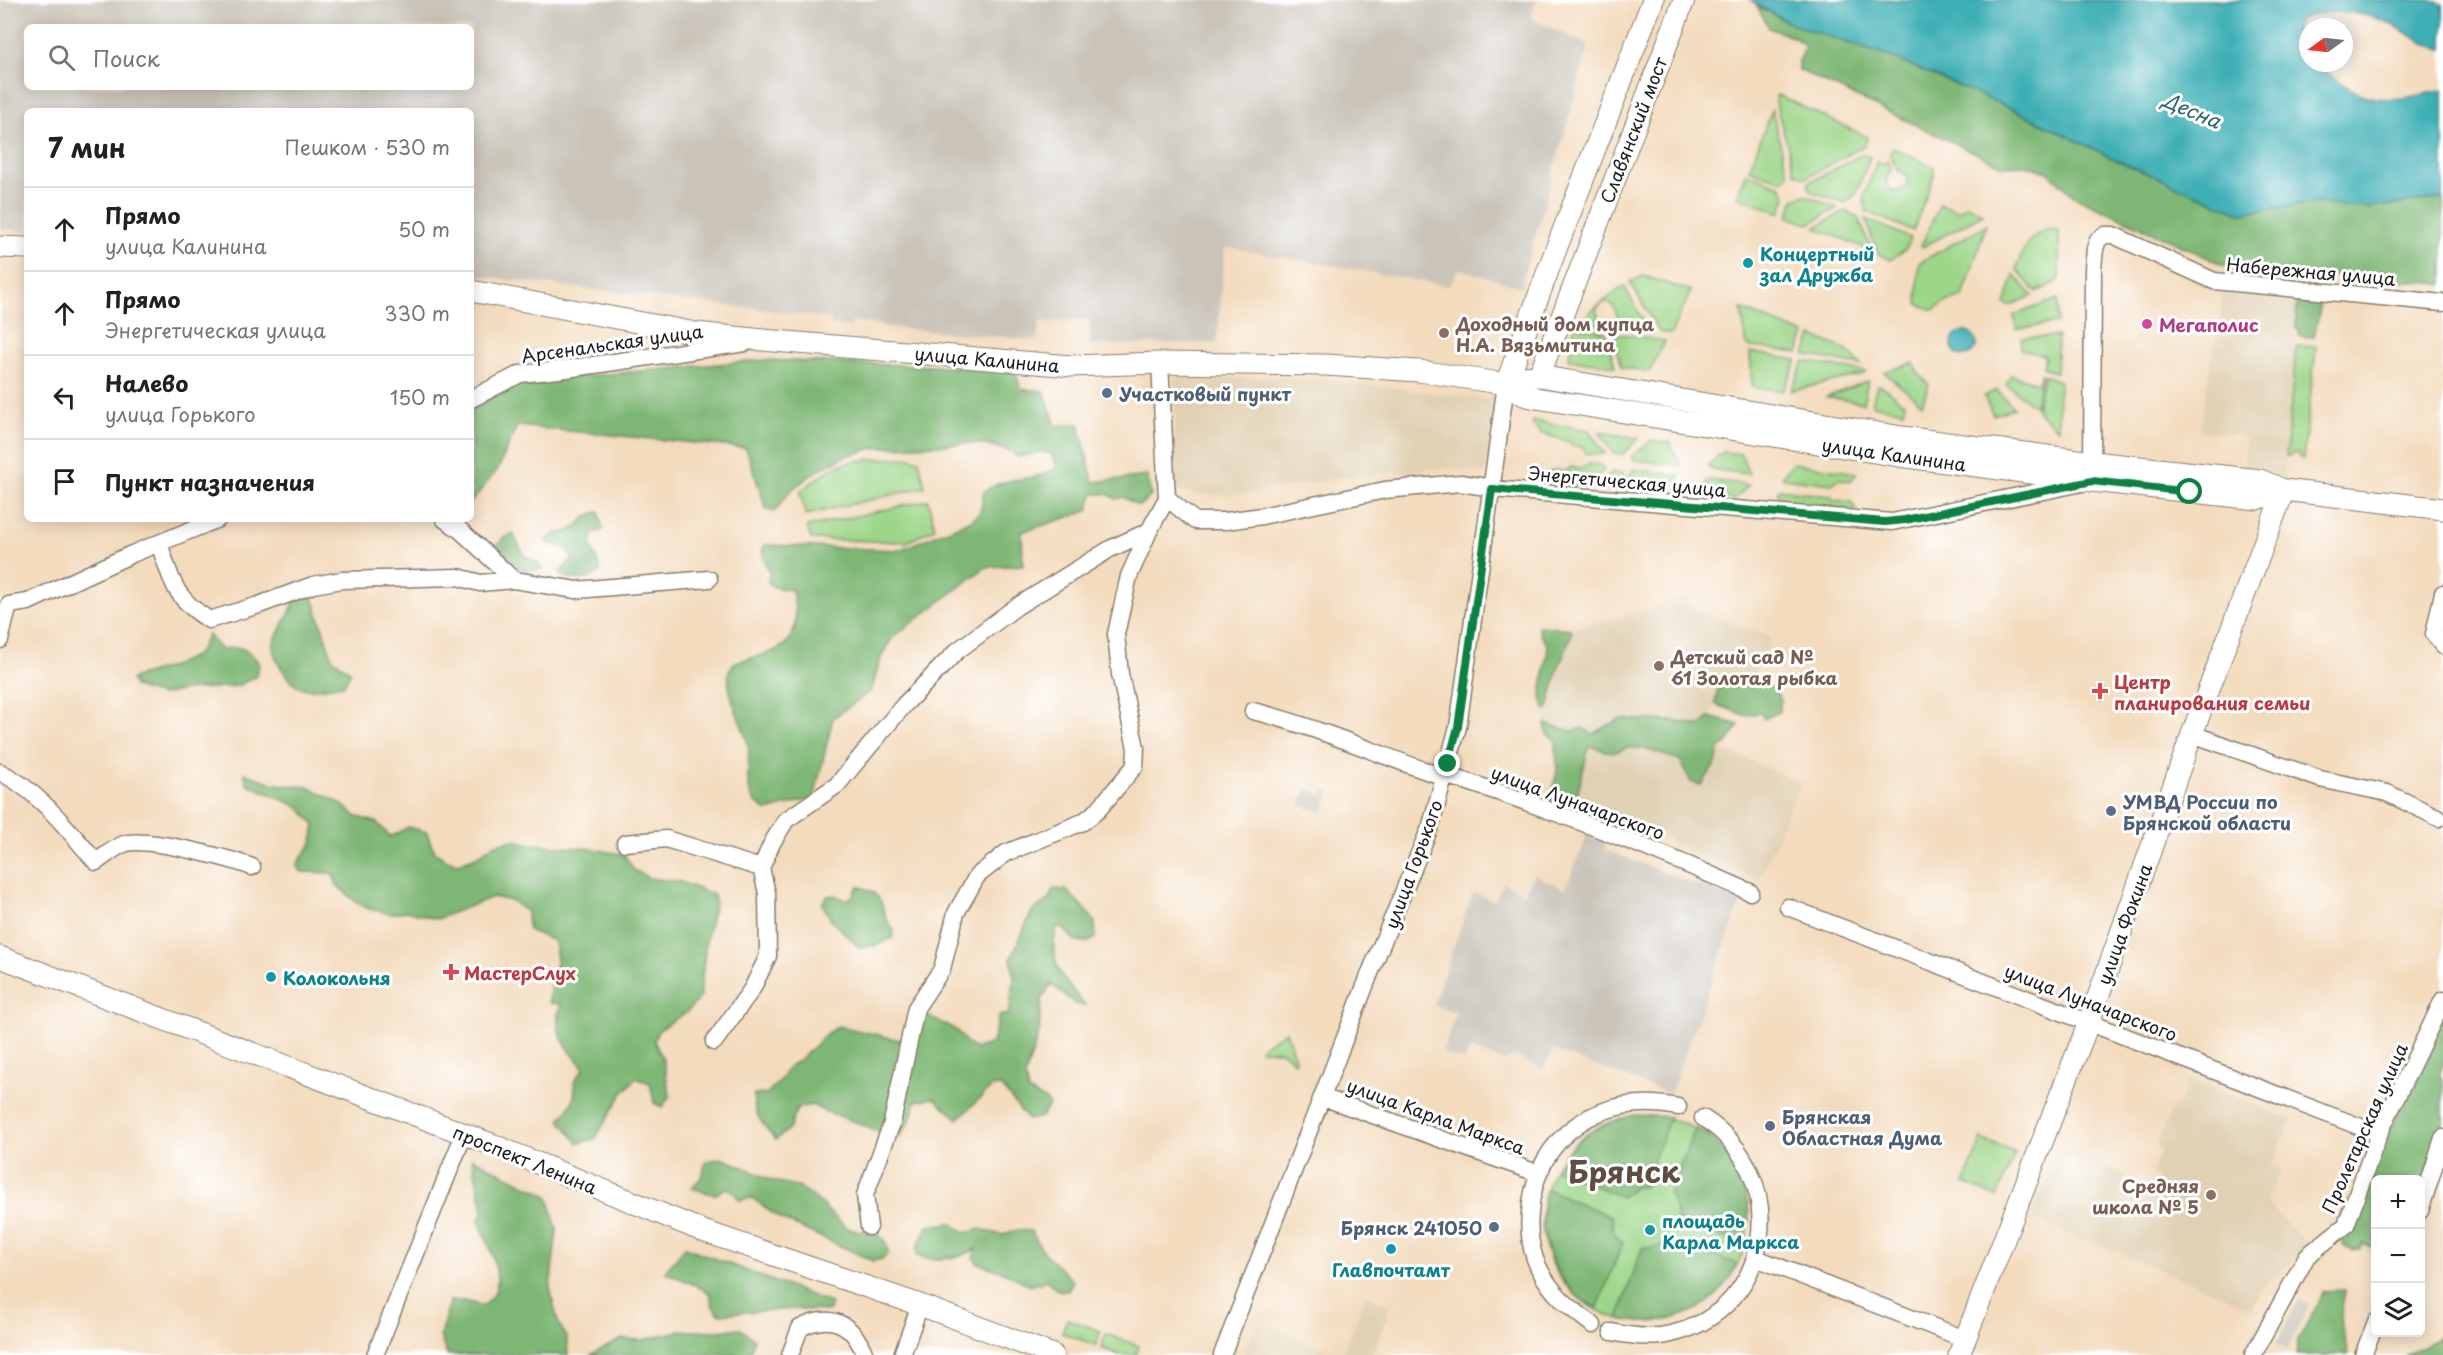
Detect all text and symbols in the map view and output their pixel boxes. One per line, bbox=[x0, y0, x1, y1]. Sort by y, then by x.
north arrow bbox=[2299, 18, 2353, 72]
search box bbox=[24, 24, 474, 90]
icon: search bbox=[45, 41, 78, 74]
text: Поиск bbox=[93, 41, 160, 74]
street label: Славянский мост bbox=[1593, 53, 1673, 207]
water label: Десна bbox=[2157, 84, 2226, 136]
text: 7 мин bbox=[48, 128, 126, 167]
text: Пешком · 530 m bbox=[285, 132, 450, 162]
text: Прямо bbox=[105, 198, 180, 231]
icon: ahead bbox=[48, 213, 81, 246]
text: 50 m bbox=[398, 214, 450, 244]
text: улица Калинина bbox=[105, 231, 267, 261]
place label: Концертный зал Дружба bbox=[1759, 240, 1875, 288]
street label: Набережная улица bbox=[2225, 250, 2397, 292]
marker: Концертный зал Дружба bbox=[1741, 256, 1755, 270]
text: Прямо bbox=[105, 282, 180, 315]
icon: ahead bbox=[48, 297, 81, 330]
text: 330 m bbox=[384, 298, 450, 328]
place label: Доходный дом купца Н.А. Вязьмитина bbox=[1455, 310, 1655, 358]
place label: Мегаполис bbox=[2159, 311, 2259, 338]
text: Энергетическая улица bbox=[105, 315, 326, 345]
street label: Арсенальская улица bbox=[520, 317, 705, 369]
marker: Мегаполис bbox=[2140, 317, 2154, 331]
marker: Доходный дом купца Н.А. Вязьмитина bbox=[1437, 326, 1451, 340]
street label: улица Калинина bbox=[913, 339, 1061, 379]
text: Налево bbox=[105, 366, 188, 399]
place label: Участковый пункт bbox=[1119, 380, 1292, 407]
icon: left bbox=[48, 381, 81, 414]
text: 150 m bbox=[390, 382, 450, 412]
marker: Участковый пункт bbox=[1100, 386, 1114, 400]
text: улица Горького bbox=[105, 399, 256, 429]
street label: улица Калинина bbox=[1820, 431, 1969, 478]
street label: Энергетическая улица bbox=[1527, 459, 1728, 503]
icon: arrive bbox=[48, 465, 81, 498]
text: Пункт назначения bbox=[105, 465, 315, 498]
route start bbox=[2176, 478, 2202, 504]
place label: Детский сад № 61 Золотая рыбка bbox=[1670, 643, 1838, 691]
marker: Детский сад № 61 Золотая рыбка bbox=[1652, 659, 1666, 673]
place label: Центр планирования семьи bbox=[2114, 668, 2311, 716]
marker: Центр планирования семьи bbox=[2091, 682, 2109, 700]
route end bbox=[1434, 750, 1460, 776]
street label: улица Луначарского bbox=[1487, 758, 1669, 846]
place label: УМВД России по Брянской области bbox=[2122, 788, 2291, 836]
street label: улица Горького bbox=[1377, 796, 1449, 932]
marker: УМВД России по Брянской области bbox=[2104, 804, 2118, 818]
street label: улица Фокина bbox=[2090, 859, 2159, 988]
street label: улица Луначарского bbox=[2001, 957, 2181, 1047]
place label: МастерСлух bbox=[464, 959, 576, 986]
marker: МастерСлух bbox=[442, 963, 460, 981]
place label: Колокольня bbox=[283, 964, 391, 991]
marker: Колокольня bbox=[264, 970, 278, 984]
street label: Пролетарская улица bbox=[2314, 1038, 2414, 1217]
street label: улица Карла Маркса bbox=[1343, 1071, 1530, 1161]
place label: Брянская Областная Дума bbox=[1782, 1103, 1943, 1151]
street label: проспект Ленина bbox=[449, 1118, 602, 1200]
marker: Брянская Областная Дума bbox=[1763, 1119, 1777, 1133]
district label: Брянск bbox=[1568, 1148, 1681, 1193]
place label: Средняя школа № 5 bbox=[2092, 1172, 2199, 1220]
map controls bbox=[2371, 1175, 2425, 1337]
button: + bbox=[2371, 1175, 2425, 1229]
marker: Средняя школа № 5 bbox=[2204, 1188, 2218, 1202]
place label: площадь Карла Маркса bbox=[1662, 1207, 1799, 1255]
place label: Брянск 241050 bbox=[1341, 1214, 1482, 1241]
marker: Брянск 241050 bbox=[1487, 1220, 1501, 1234]
marker: площадь Карла Маркса bbox=[1643, 1223, 1657, 1237]
button: − bbox=[2371, 1229, 2425, 1283]
marker: Главпочтамт bbox=[1384, 1242, 1398, 1256]
place label: Главпочтамт bbox=[1332, 1256, 1451, 1283]
button: layers bbox=[2371, 1283, 2425, 1337]

